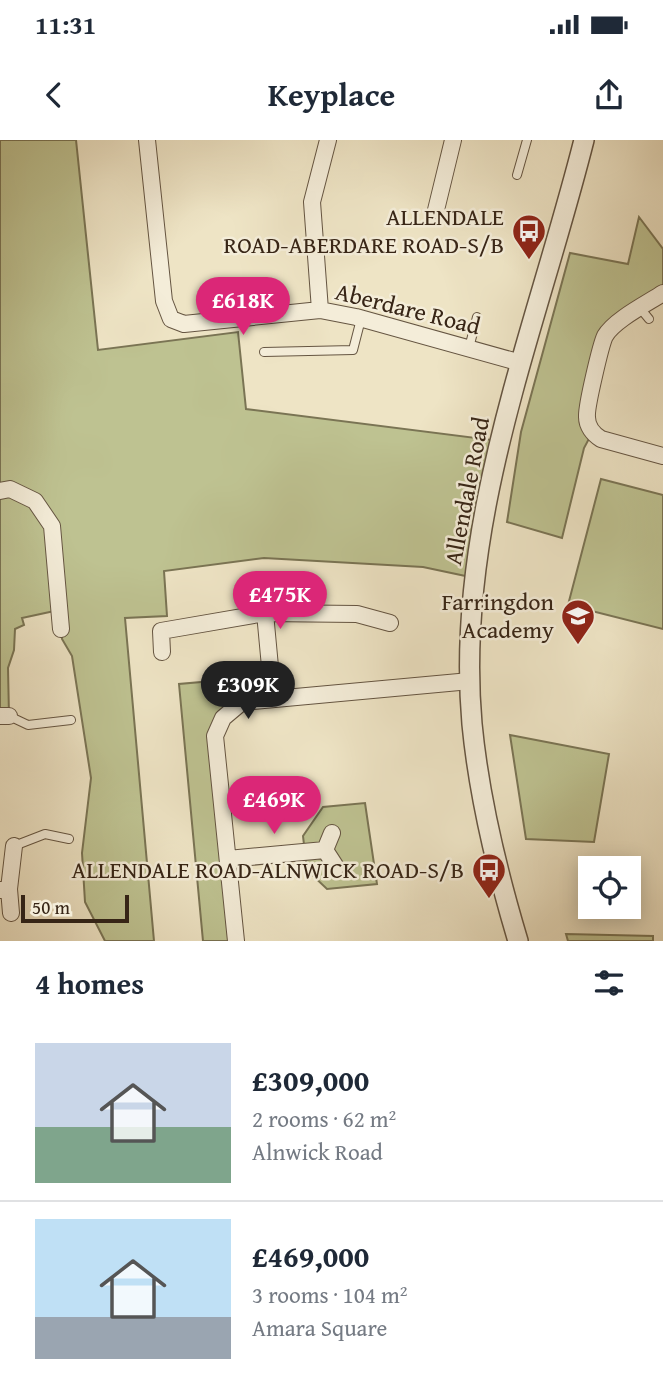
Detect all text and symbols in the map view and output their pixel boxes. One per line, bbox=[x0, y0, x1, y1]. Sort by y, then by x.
text: 11:31 bbox=[35, 5, 96, 44]
text: Keyplace bbox=[268, 71, 395, 118]
icon: back bbox=[35, 76, 73, 114]
icon: share bbox=[590, 76, 628, 114]
place label: ALLENDALE ROAD-ABERDARE ROAD-S/B bbox=[223, 199, 504, 262]
bus stop icon: ALLENDALE ROAD-ABERDARE ROAD-S/B bbox=[510, 212, 548, 261]
street label: Aberdare Road bbox=[332, 274, 485, 343]
pin: £618K bbox=[194, 278, 292, 337]
text: £618K bbox=[212, 283, 274, 316]
street label: Allendale Road bbox=[435, 414, 498, 568]
pin: £475K bbox=[231, 572, 329, 631]
text: £475K bbox=[249, 577, 311, 610]
place label: Farringdon Academy bbox=[441, 584, 555, 647]
school or university icon: Farringdon Academy bbox=[559, 597, 597, 646]
pin: £309K bbox=[199, 662, 297, 721]
text: £309K bbox=[217, 667, 279, 700]
pin: £469K bbox=[225, 776, 323, 836]
text: £469K bbox=[243, 782, 305, 815]
bus stop icon: ALLENDALE ROAD-ALNWICK ROAD-S/B bbox=[470, 851, 508, 900]
place label: ALLENDALE ROAD-ALNWICK ROAD-S/B bbox=[72, 852, 464, 887]
map controls bbox=[578, 856, 641, 919]
button: locate bbox=[578, 856, 641, 919]
scale bar bbox=[21, 892, 130, 924]
text: 50 m bbox=[32, 893, 70, 921]
text: 4 homes bbox=[35, 961, 144, 1005]
icon: filters bbox=[590, 964, 628, 1002]
text: £309,000 bbox=[252, 1058, 369, 1102]
icon: home bbox=[91, 1071, 175, 1155]
text: 2 rooms · 62 m² bbox=[252, 1102, 396, 1135]
text: Alnwick Road bbox=[252, 1135, 383, 1168]
text: £469,000 bbox=[252, 1234, 369, 1278]
icon: home bbox=[91, 1247, 175, 1331]
text: 3 rooms · 104 m² bbox=[252, 1278, 407, 1311]
text: Amara Square bbox=[252, 1311, 387, 1344]

